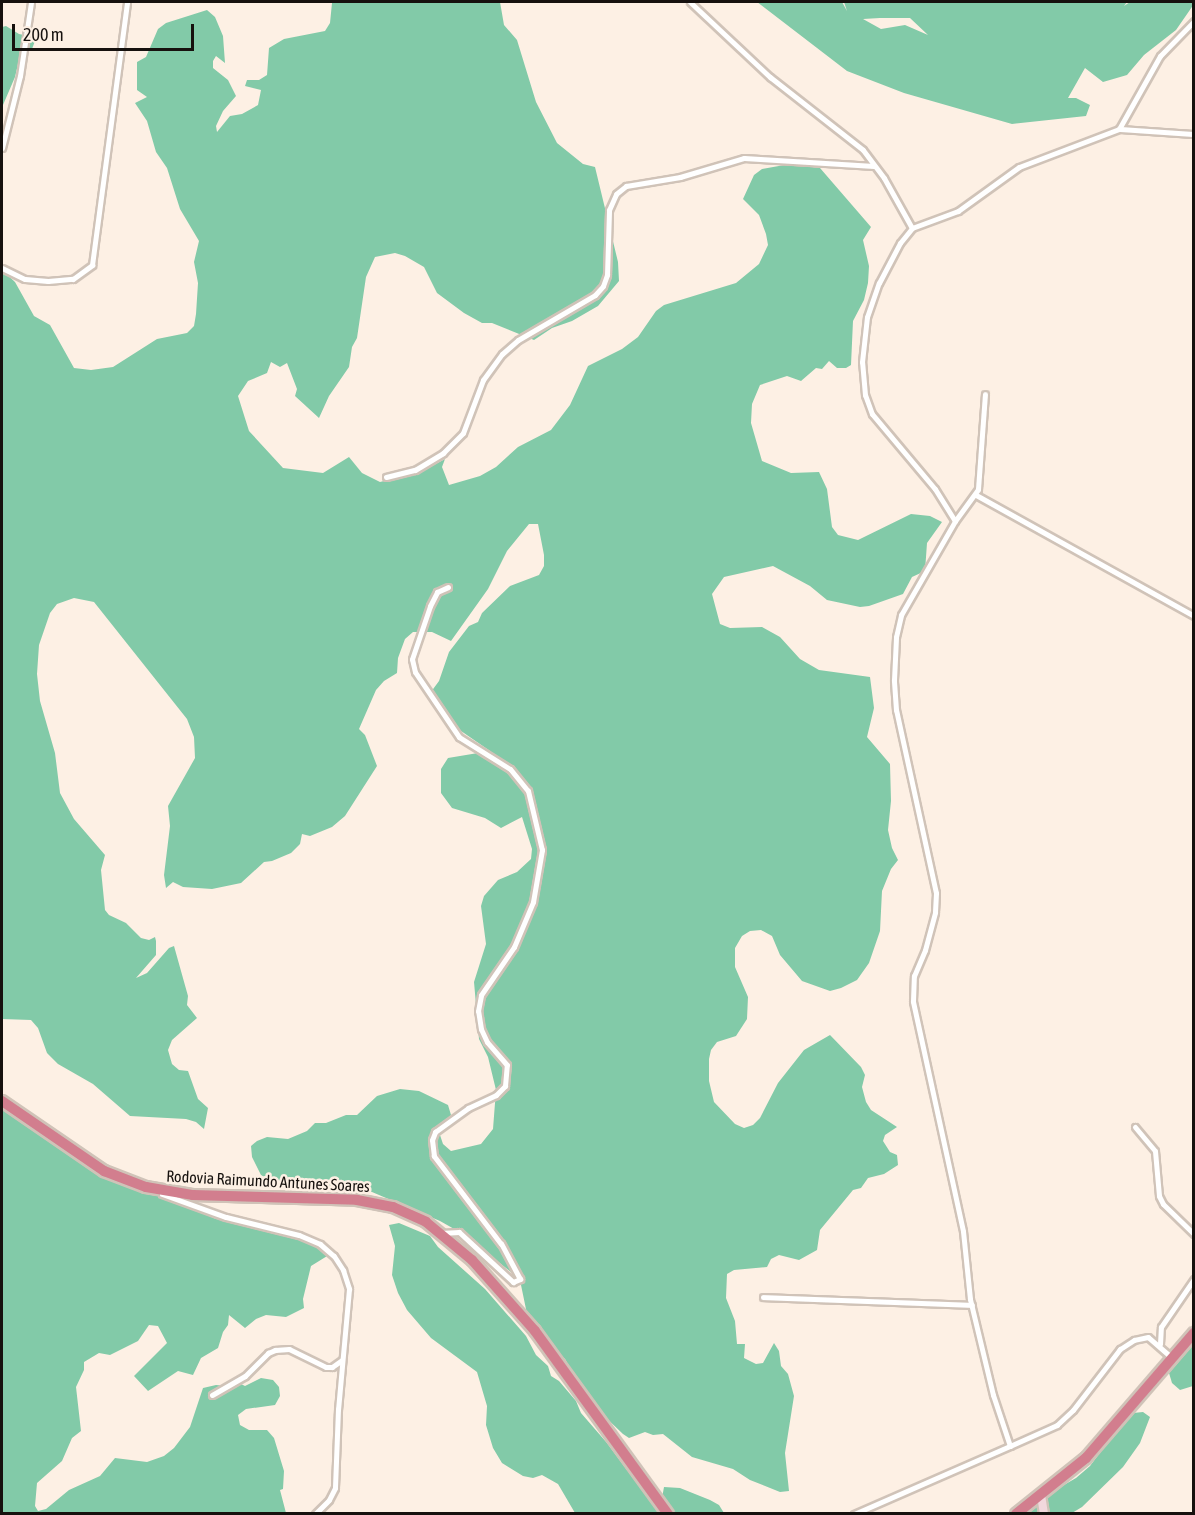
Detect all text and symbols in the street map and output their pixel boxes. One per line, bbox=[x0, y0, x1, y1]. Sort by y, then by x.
scale bar bbox=[15, 12, 196, 50]
text: 200 m bbox=[23, 24, 64, 45]
street label: Rodovia Raimundo Antunes Soares bbox=[166, 1166, 370, 1196]

